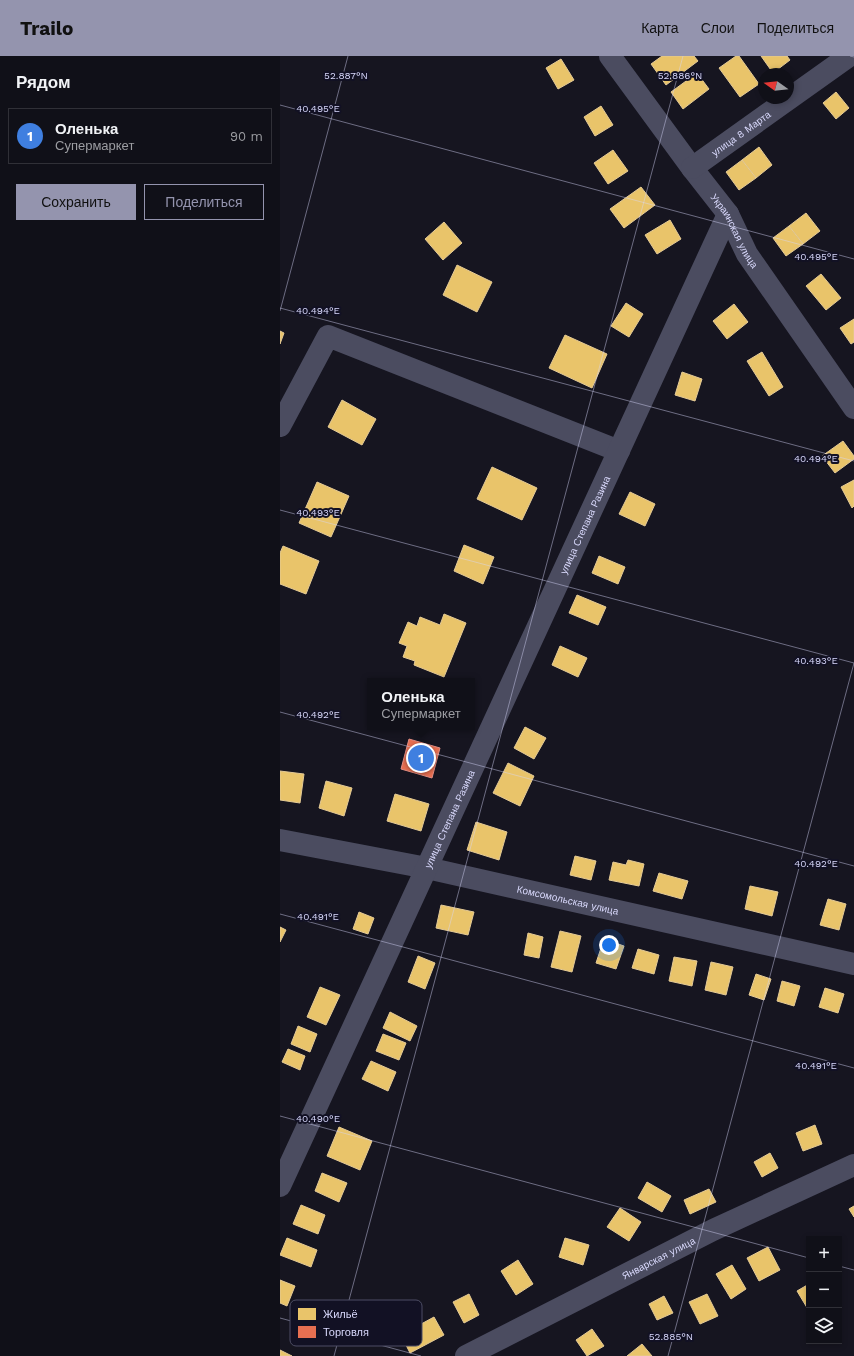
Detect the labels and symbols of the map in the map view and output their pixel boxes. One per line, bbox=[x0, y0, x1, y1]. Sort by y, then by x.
north arrow bbox=[758, 68, 794, 104]
text: 52.887°N bbox=[324, 70, 368, 81]
text: 52.886°N bbox=[658, 70, 702, 81]
text: 40.495°E bbox=[296, 103, 340, 114]
street label: улица 8 Марта bbox=[709, 109, 773, 158]
street label: Украинская улица bbox=[708, 192, 760, 271]
text: 40.495°E bbox=[794, 251, 838, 262]
text: 40.494°E bbox=[296, 305, 340, 316]
text: 40.494°E bbox=[794, 453, 838, 464]
street label: улица Степана Разина bbox=[558, 474, 613, 576]
text: 40.493°E bbox=[296, 507, 340, 518]
text: 40.493°E bbox=[794, 655, 838, 666]
text: 40.492°E bbox=[296, 709, 340, 720]
pin: 1 bbox=[408, 743, 434, 773]
street label: улица Степана Разина bbox=[422, 768, 477, 870]
text: 40.492°E bbox=[794, 858, 838, 869]
street label: Комсомольская улица bbox=[516, 883, 620, 917]
text: 40.491°E bbox=[297, 911, 339, 922]
your location bbox=[599, 935, 619, 955]
text: 40.491°E bbox=[795, 1060, 837, 1071]
text: 40.490°E bbox=[296, 1113, 340, 1124]
street label: Январская улица bbox=[620, 1235, 697, 1282]
legend bbox=[290, 1300, 422, 1346]
text: Жильё bbox=[323, 1308, 358, 1321]
text: Торговля bbox=[323, 1326, 369, 1339]
text: 52.885°N bbox=[649, 1331, 693, 1342]

